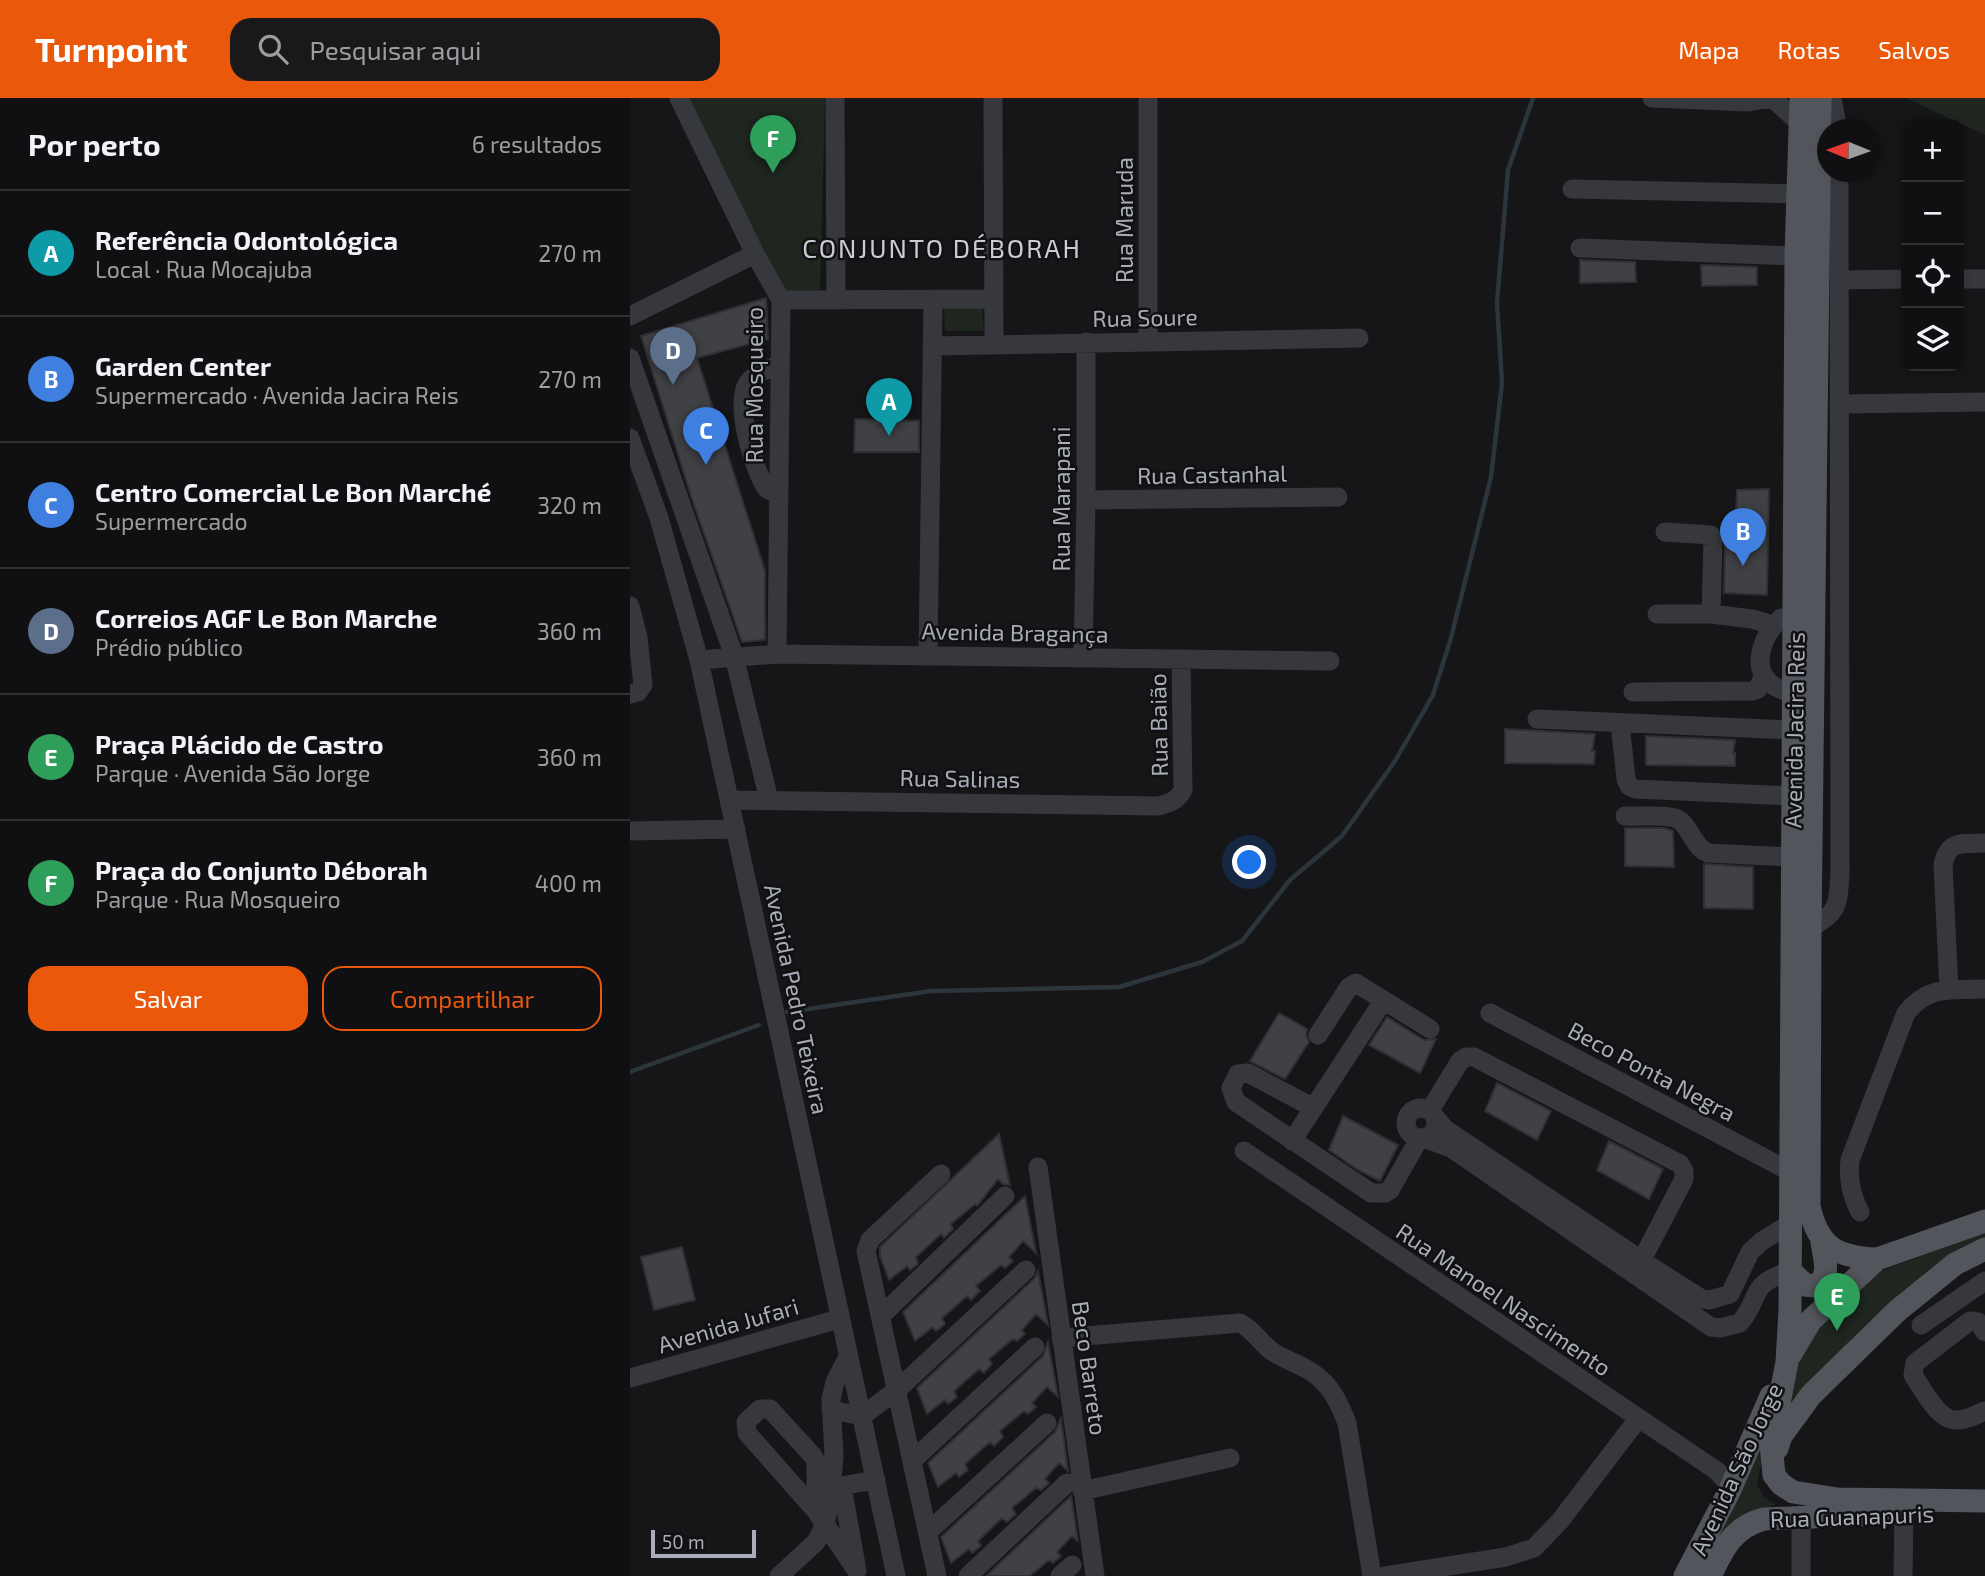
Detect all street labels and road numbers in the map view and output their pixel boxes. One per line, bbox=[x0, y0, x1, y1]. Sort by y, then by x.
street label: Rua Maruda bbox=[1110, 157, 1138, 283]
street label: Rua Soure bbox=[1092, 302, 1198, 332]
street label: Rua Mosqueiro bbox=[740, 307, 768, 463]
street label: Rua Marapani bbox=[1047, 427, 1075, 571]
street label: Rua Castanhal bbox=[1137, 459, 1287, 489]
street label: Avenida Bragança bbox=[921, 616, 1109, 649]
street label: Avenida Jacira Reis bbox=[1778, 632, 1810, 828]
street label: Rua Baião bbox=[1143, 673, 1173, 777]
street label: Rua Salinas bbox=[899, 763, 1021, 793]
street label: Avenida Pedro Teixeira bbox=[759, 881, 835, 1117]
street label: Beco Ponta Negra bbox=[1564, 1015, 1740, 1127]
street label: Rua Manoel Nascimento bbox=[1391, 1217, 1617, 1381]
street label: Avenida Jufari bbox=[654, 1292, 802, 1358]
street label: Beco Barreto bbox=[1067, 1299, 1113, 1437]
street label: Avenida São Jorge bbox=[1684, 1379, 1788, 1559]
street label: Rua Guanapuris bbox=[1769, 1499, 1935, 1533]

